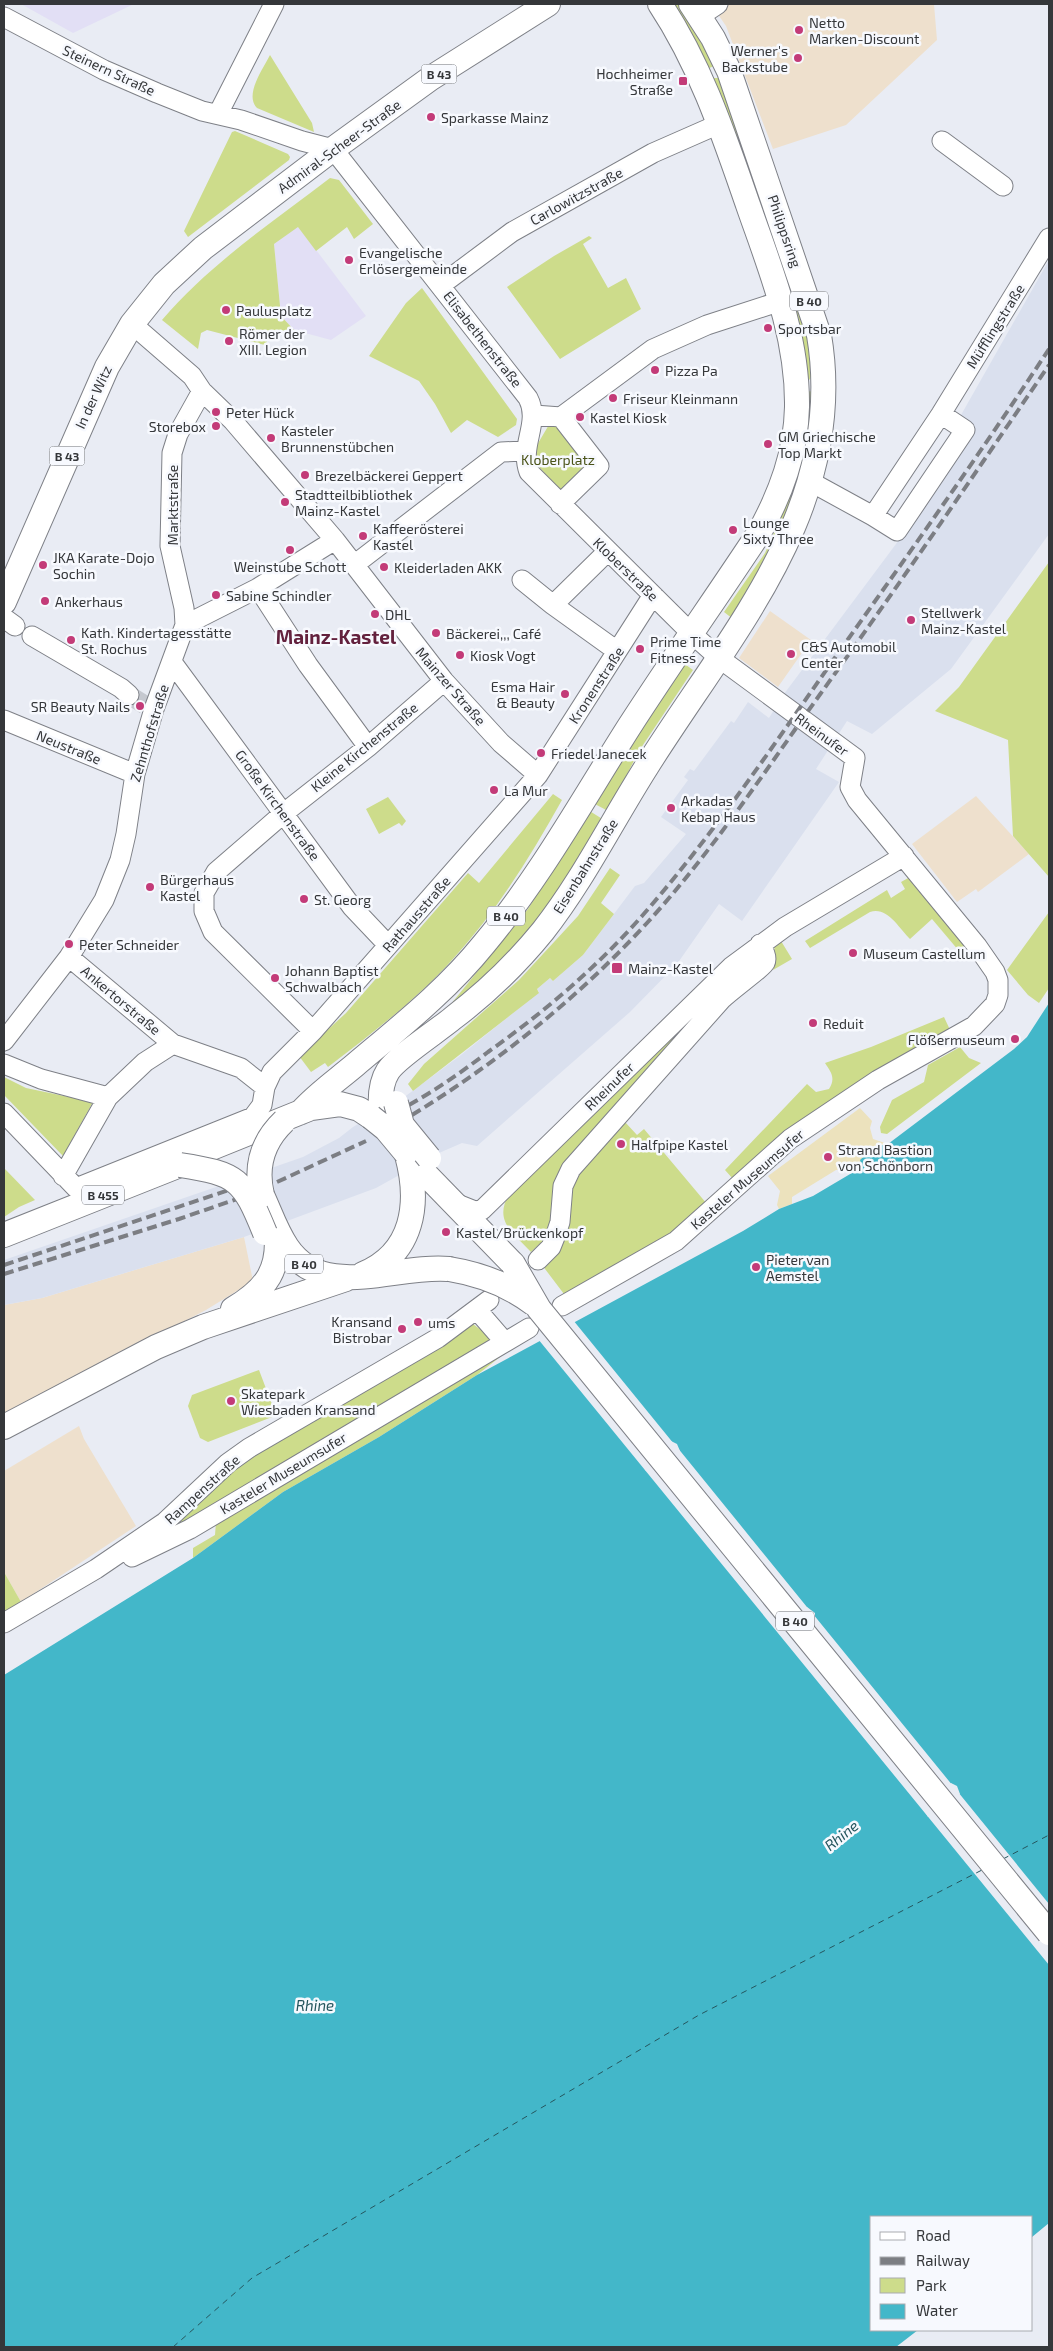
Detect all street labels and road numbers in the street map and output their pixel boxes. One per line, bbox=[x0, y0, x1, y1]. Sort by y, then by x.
street label: Steinern Straße bbox=[60, 41, 158, 99]
road number: B 43 bbox=[422, 64, 456, 84]
street label: Admiral-Scheer-Straße bbox=[274, 96, 404, 196]
street label: Carlowitzstraße bbox=[527, 163, 625, 229]
street label: Philippsring bbox=[765, 192, 805, 270]
street label: Müfflingstraße bbox=[962, 281, 1028, 371]
street label: Elisabethenstraße bbox=[440, 287, 526, 391]
road number: B 40 bbox=[790, 292, 828, 310]
street label: In der Witz bbox=[71, 363, 115, 431]
road number: B 43 bbox=[50, 446, 84, 466]
street label: Marktstraße bbox=[164, 465, 181, 545]
street label: Kloberstraße bbox=[590, 534, 662, 604]
street label: Mainzer Straße bbox=[412, 643, 490, 729]
street label: Kronenstraße bbox=[565, 643, 627, 727]
street label: Zehnthofstraße bbox=[126, 682, 172, 784]
street label: Kleine Kirchenstraße bbox=[307, 699, 421, 795]
street label: Rheinufer bbox=[792, 709, 852, 759]
street label: Neustraße bbox=[34, 726, 104, 768]
street label: Große Kirchenstraße bbox=[232, 746, 324, 864]
street label: Eisenbahnstraße bbox=[549, 815, 621, 917]
street label: Rathausstraße bbox=[378, 872, 454, 956]
road number: B 40 bbox=[487, 906, 525, 926]
street label: Ankertorstraße bbox=[78, 962, 164, 1038]
street label: Rheinufer bbox=[581, 1058, 638, 1114]
street label: Kasteler Museumsufer bbox=[687, 1125, 807, 1233]
road number: B 455 bbox=[82, 1186, 124, 1204]
road number: B 40 bbox=[285, 1254, 323, 1274]
street label: Kasteler Museumsufer bbox=[217, 1428, 350, 1518]
street label: Rampenstraße bbox=[161, 1451, 243, 1527]
road number: B 40 bbox=[776, 1612, 814, 1630]

